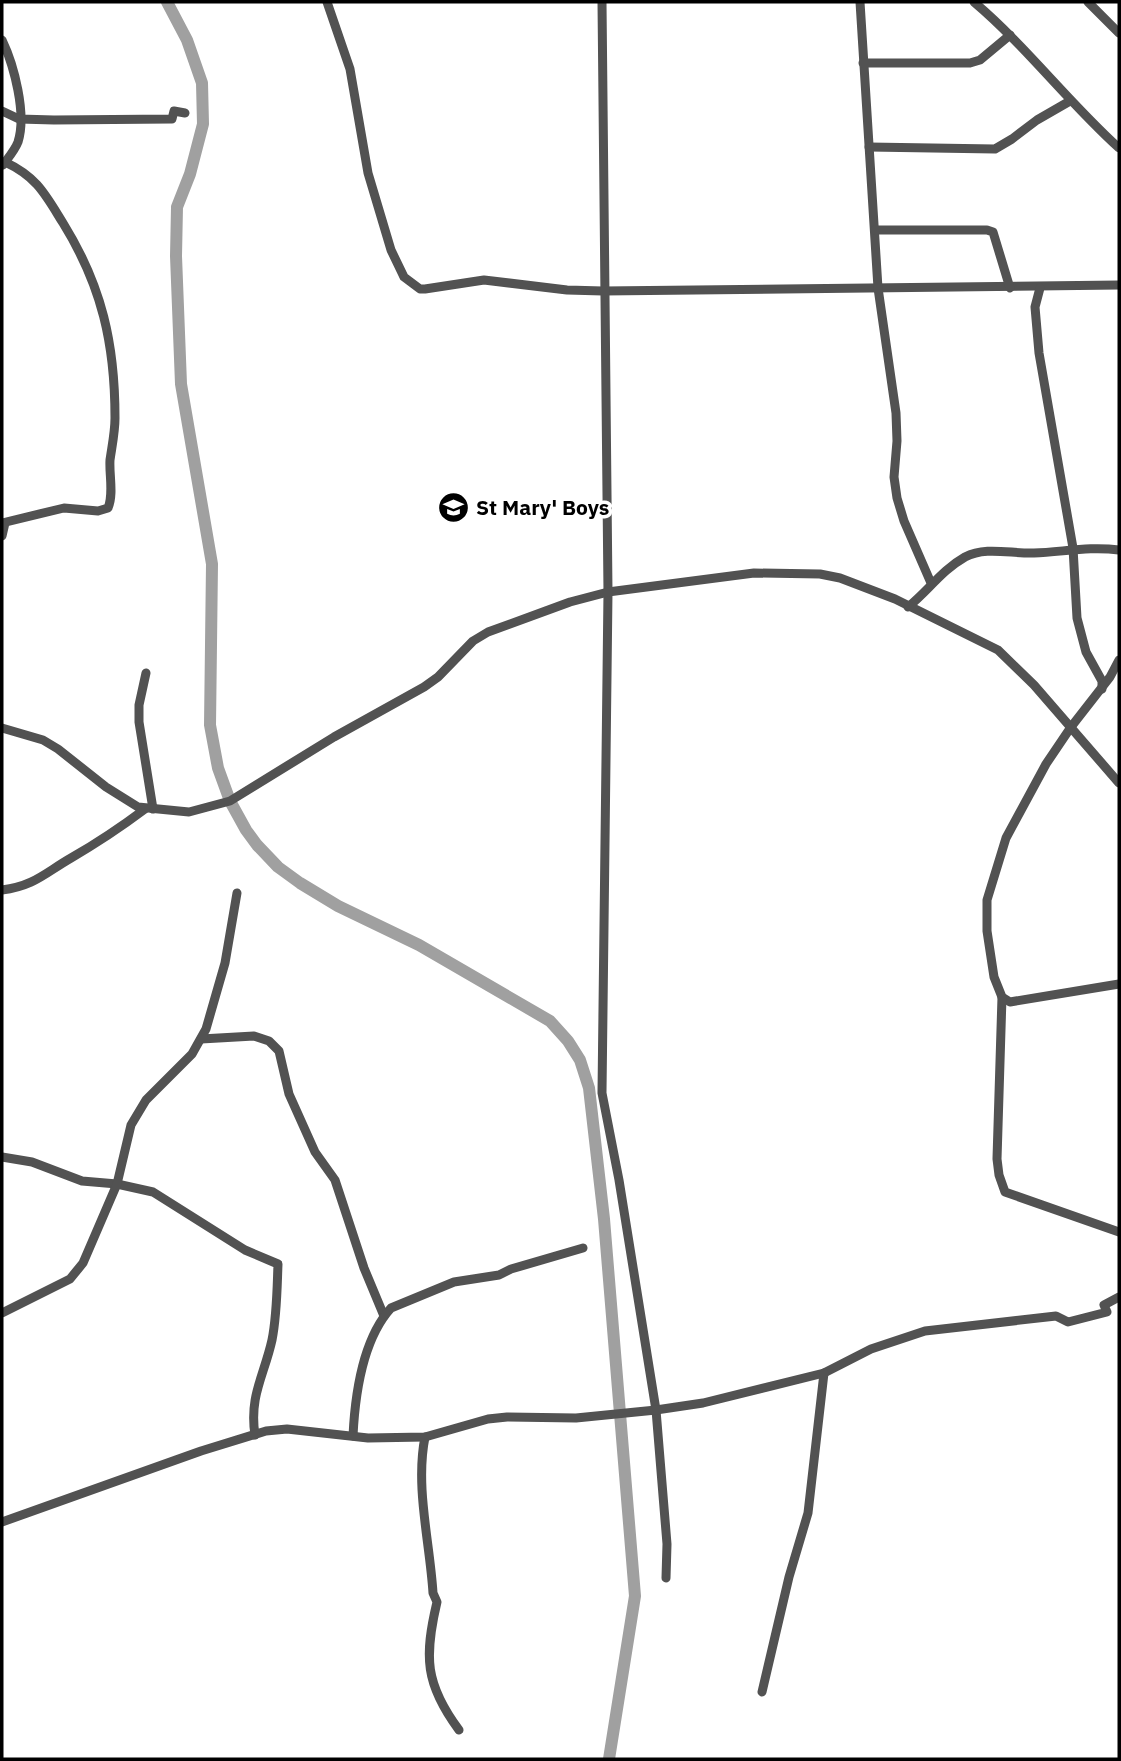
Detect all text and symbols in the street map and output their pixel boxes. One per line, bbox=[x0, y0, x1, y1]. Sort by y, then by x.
school or university icon: St Mary' Boys bbox=[436, 491, 470, 525]
place label: St Mary' Boys bbox=[476, 493, 609, 521]

